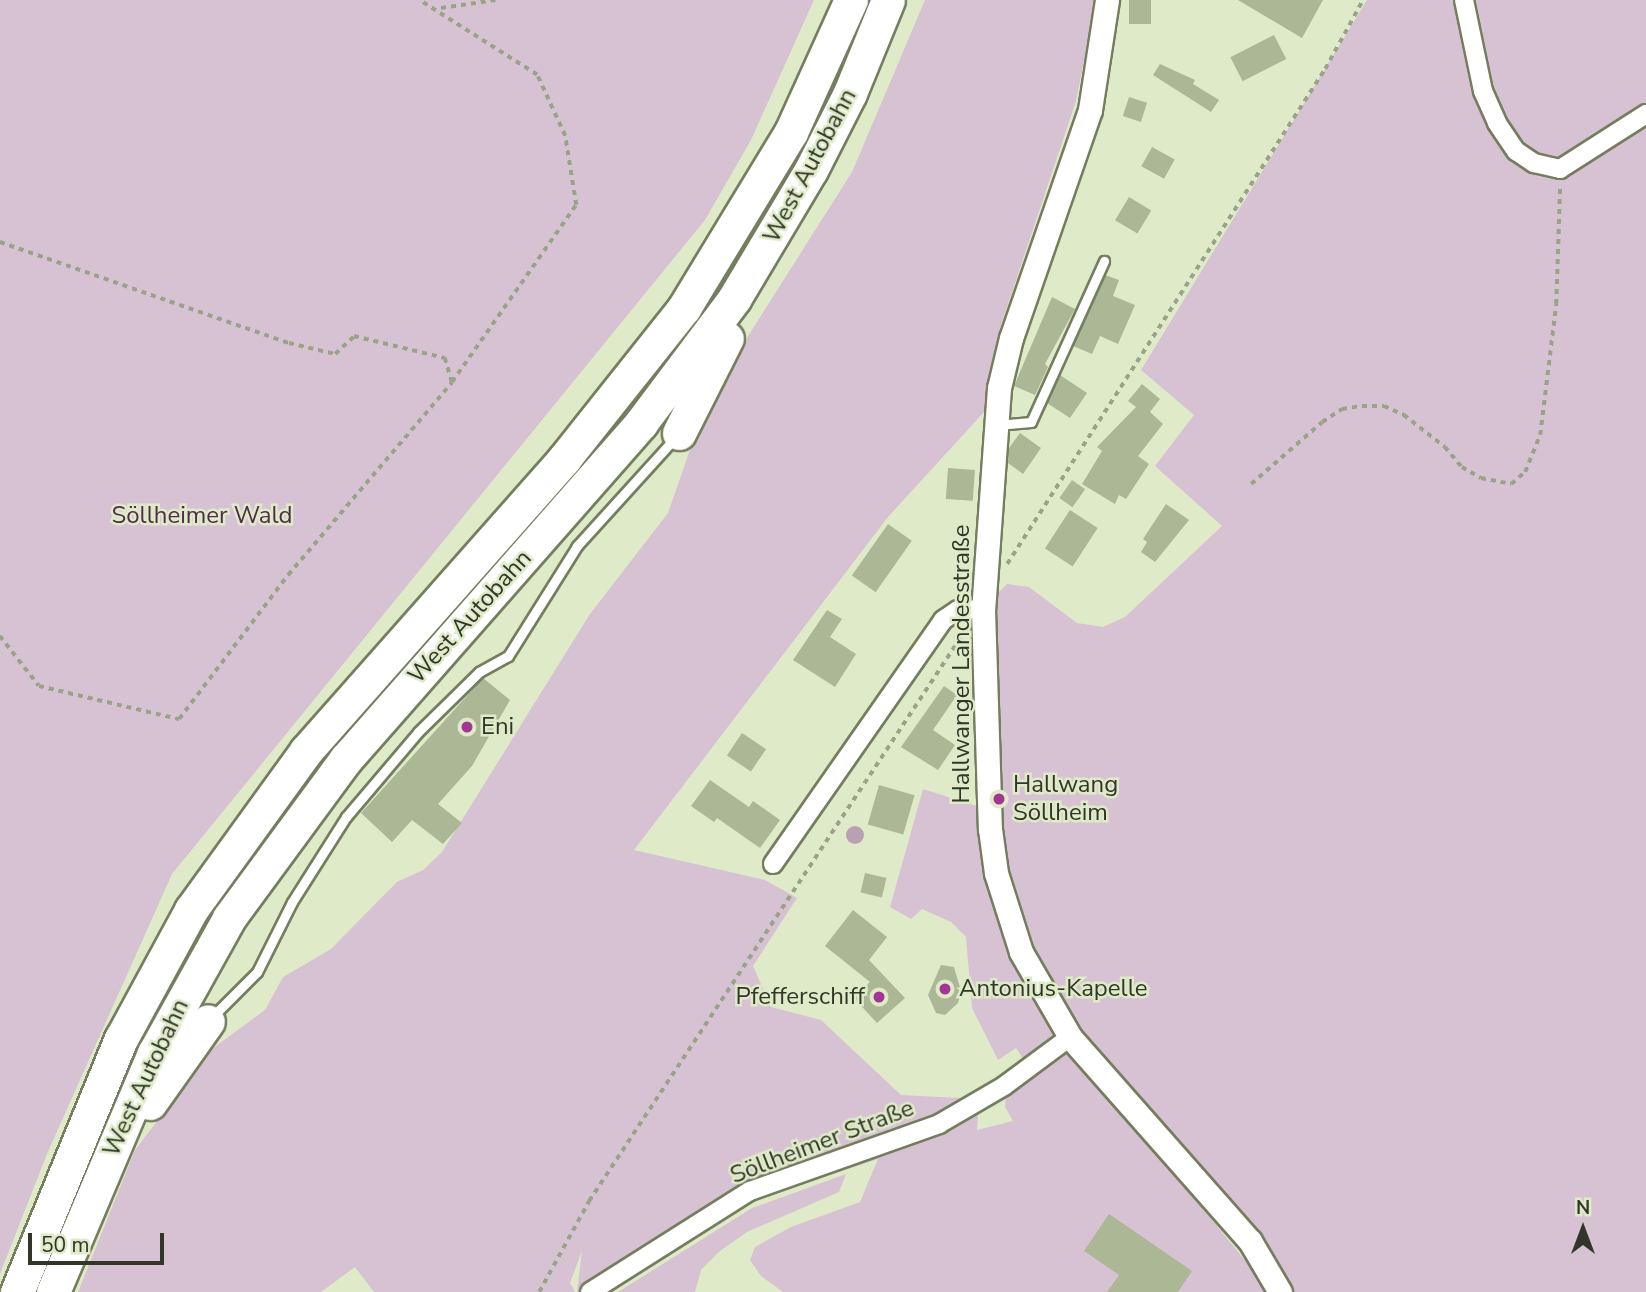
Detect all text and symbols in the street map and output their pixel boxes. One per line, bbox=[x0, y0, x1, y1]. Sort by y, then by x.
street label: West Autobahn bbox=[757, 84, 863, 248]
park label: Söllheimer Wald bbox=[111, 502, 293, 530]
street label: Hallwanger Landesstraße bbox=[948, 524, 976, 804]
street label: West Autobahn bbox=[402, 544, 538, 690]
place label: Eni bbox=[481, 713, 514, 741]
marker: Eni bbox=[459, 719, 475, 735]
place label: Hallwang Söllheim bbox=[1013, 771, 1118, 827]
marker: Hallwang Söllheim bbox=[991, 791, 1007, 807]
place label: Antonius-Kapelle bbox=[959, 975, 1147, 1003]
marker: Antonius-Kapelle bbox=[937, 981, 953, 997]
place label: Pfefferschiff bbox=[735, 983, 865, 1011]
marker: Pfefferschiff bbox=[871, 989, 887, 1005]
street label: West Autobahn bbox=[97, 995, 195, 1161]
street label: Söllheimer Straße bbox=[726, 1094, 918, 1190]
north arrow bbox=[1548, 1194, 1618, 1264]
text: N bbox=[1576, 1195, 1590, 1221]
scale bar bbox=[32, 1218, 168, 1262]
text: 50 m bbox=[41, 1231, 90, 1259]

